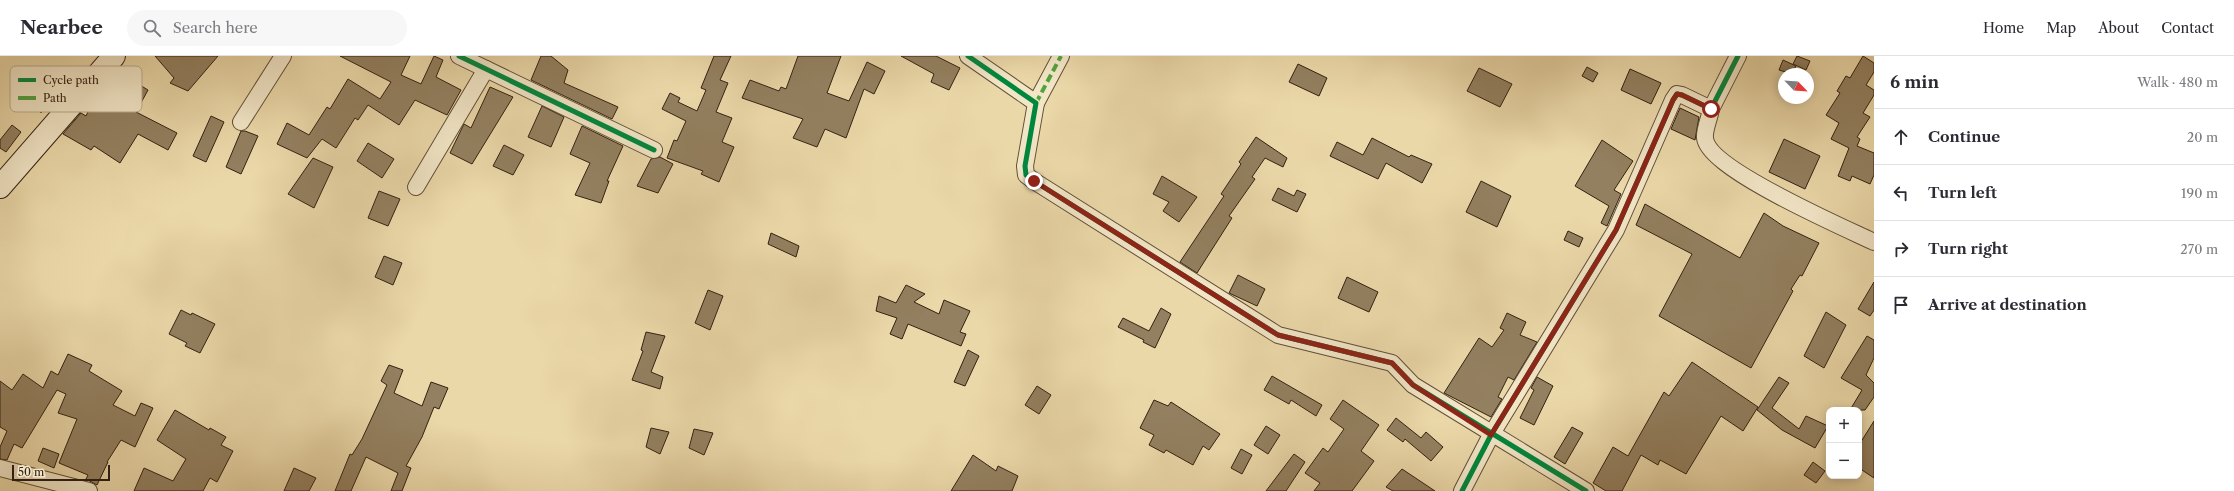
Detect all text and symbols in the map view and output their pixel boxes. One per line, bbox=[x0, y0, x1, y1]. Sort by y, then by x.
search box bbox=[127, 10, 407, 46]
text: Nearbee bbox=[20, 16, 103, 39]
icon: search bbox=[141, 17, 163, 39]
text: Search here bbox=[173, 18, 258, 37]
text: Home bbox=[1983, 19, 2024, 37]
text: Map bbox=[2046, 19, 2076, 37]
text: About bbox=[2098, 19, 2139, 37]
text: Contact bbox=[2161, 19, 2214, 37]
legend bbox=[10, 66, 142, 112]
north arrow bbox=[1778, 68, 1814, 104]
text: 6 min bbox=[1890, 72, 1939, 92]
text: Cycle path bbox=[43, 73, 99, 87]
text: Walk · 480 m bbox=[2137, 74, 2218, 90]
text: Path bbox=[43, 91, 67, 105]
route start bbox=[1702, 100, 1720, 118]
icon: ahead bbox=[1890, 126, 1912, 148]
text: Continue bbox=[1928, 127, 2000, 146]
text: 20 m bbox=[2187, 129, 2218, 145]
route end bbox=[1025, 172, 1043, 190]
icon: left bbox=[1890, 182, 1912, 204]
text: Turn left bbox=[1928, 183, 1997, 202]
text: 190 m bbox=[2181, 185, 2218, 201]
icon: right bbox=[1890, 238, 1912, 260]
text: Turn right bbox=[1928, 239, 2008, 258]
text: 270 m bbox=[2180, 241, 2218, 257]
icon: arrive bbox=[1890, 294, 1912, 316]
text: Arrive at destination bbox=[1928, 295, 2087, 314]
map controls bbox=[1826, 407, 1862, 479]
button: + bbox=[1826, 407, 1862, 443]
button: − bbox=[1826, 443, 1862, 479]
scale bar bbox=[12, 463, 110, 482]
text: 50 m bbox=[18, 465, 44, 479]

